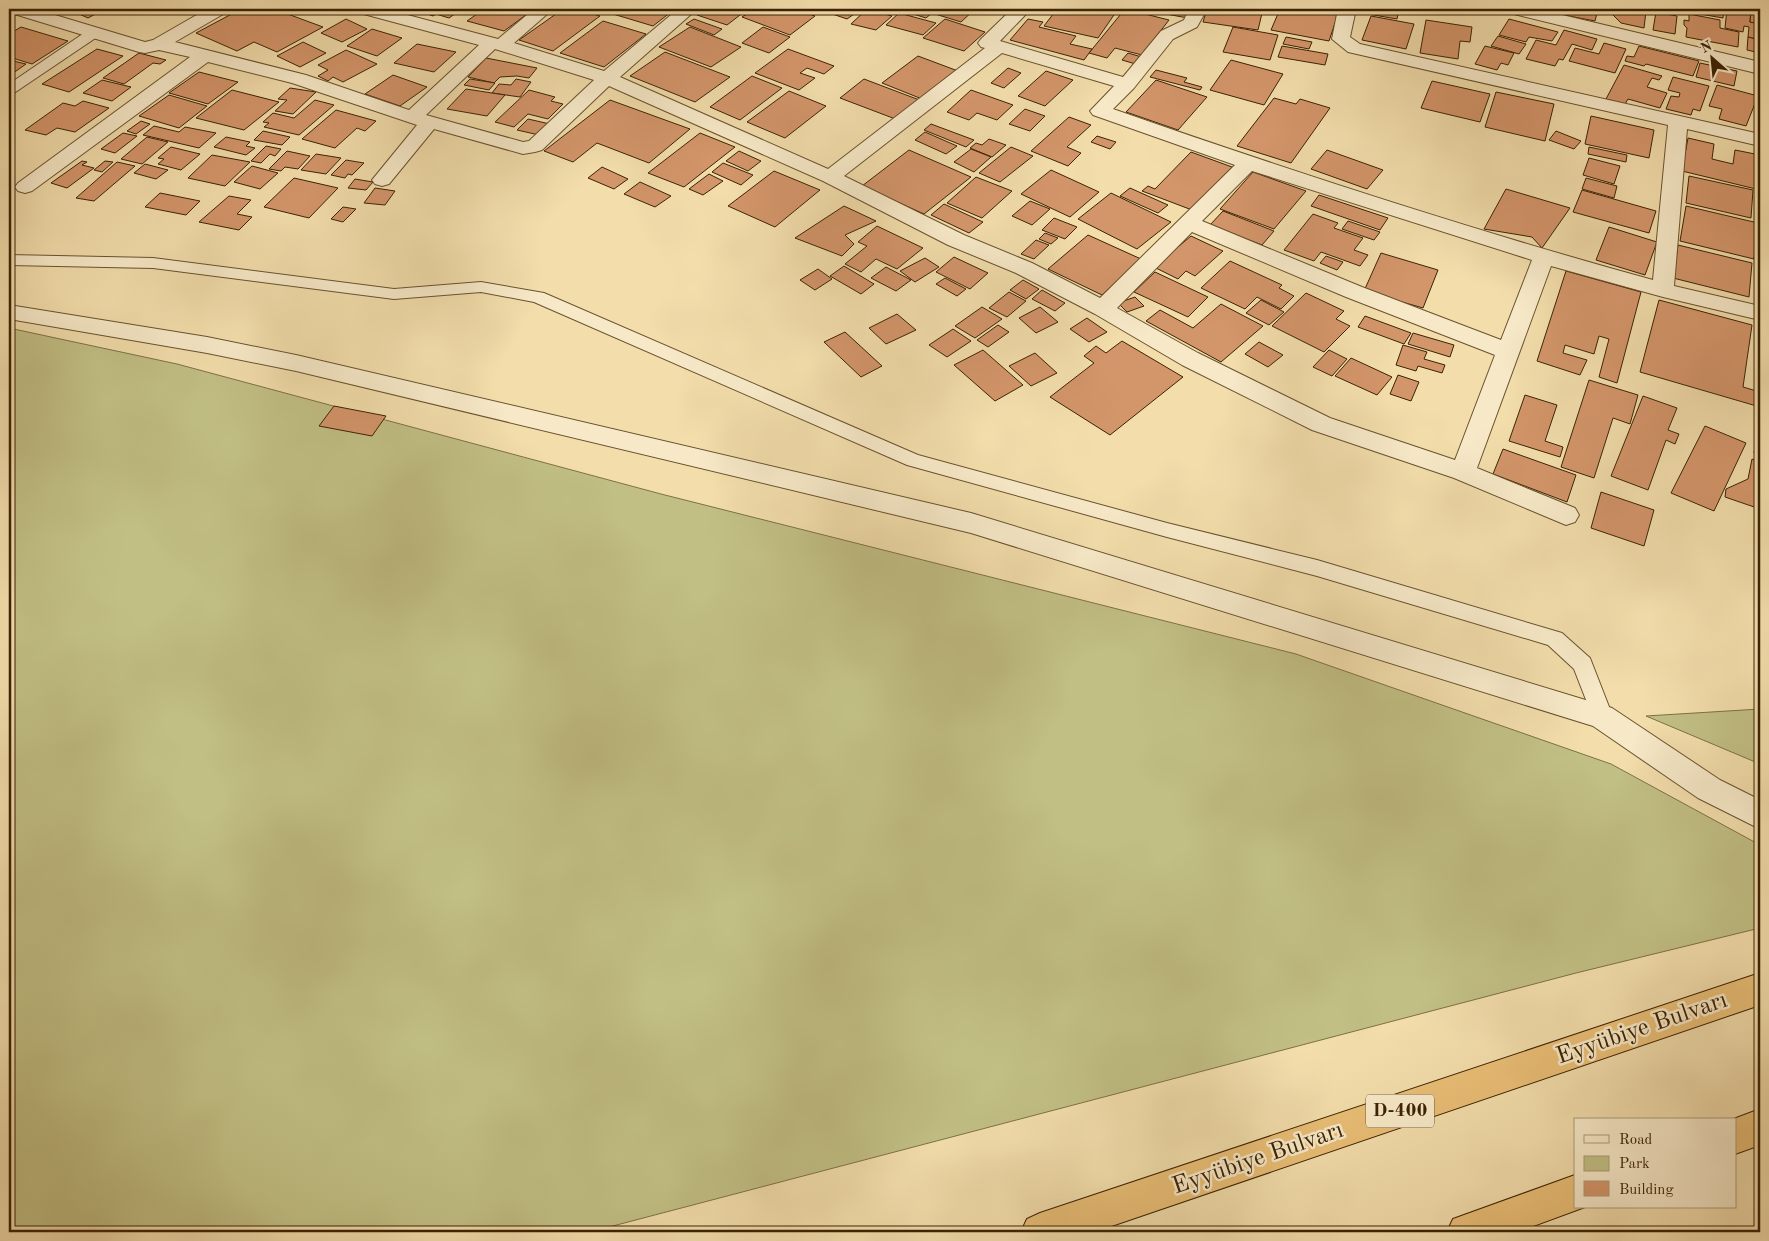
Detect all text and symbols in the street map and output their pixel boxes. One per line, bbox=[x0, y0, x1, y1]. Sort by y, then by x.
north arrow bbox=[1686, 32, 1736, 82]
text: N bbox=[1699, 39, 1715, 56]
street label: Eyyübiye Bulvarı bbox=[1554, 989, 1730, 1069]
road number: D-400 bbox=[1366, 1094, 1434, 1128]
legend bbox=[1574, 1118, 1736, 1208]
street label: Eyyübiye Bulvarı bbox=[1170, 1119, 1346, 1199]
text: Road bbox=[1619, 1133, 1653, 1148]
text: Park bbox=[1619, 1157, 1650, 1172]
text: Building bbox=[1619, 1183, 1674, 1198]

